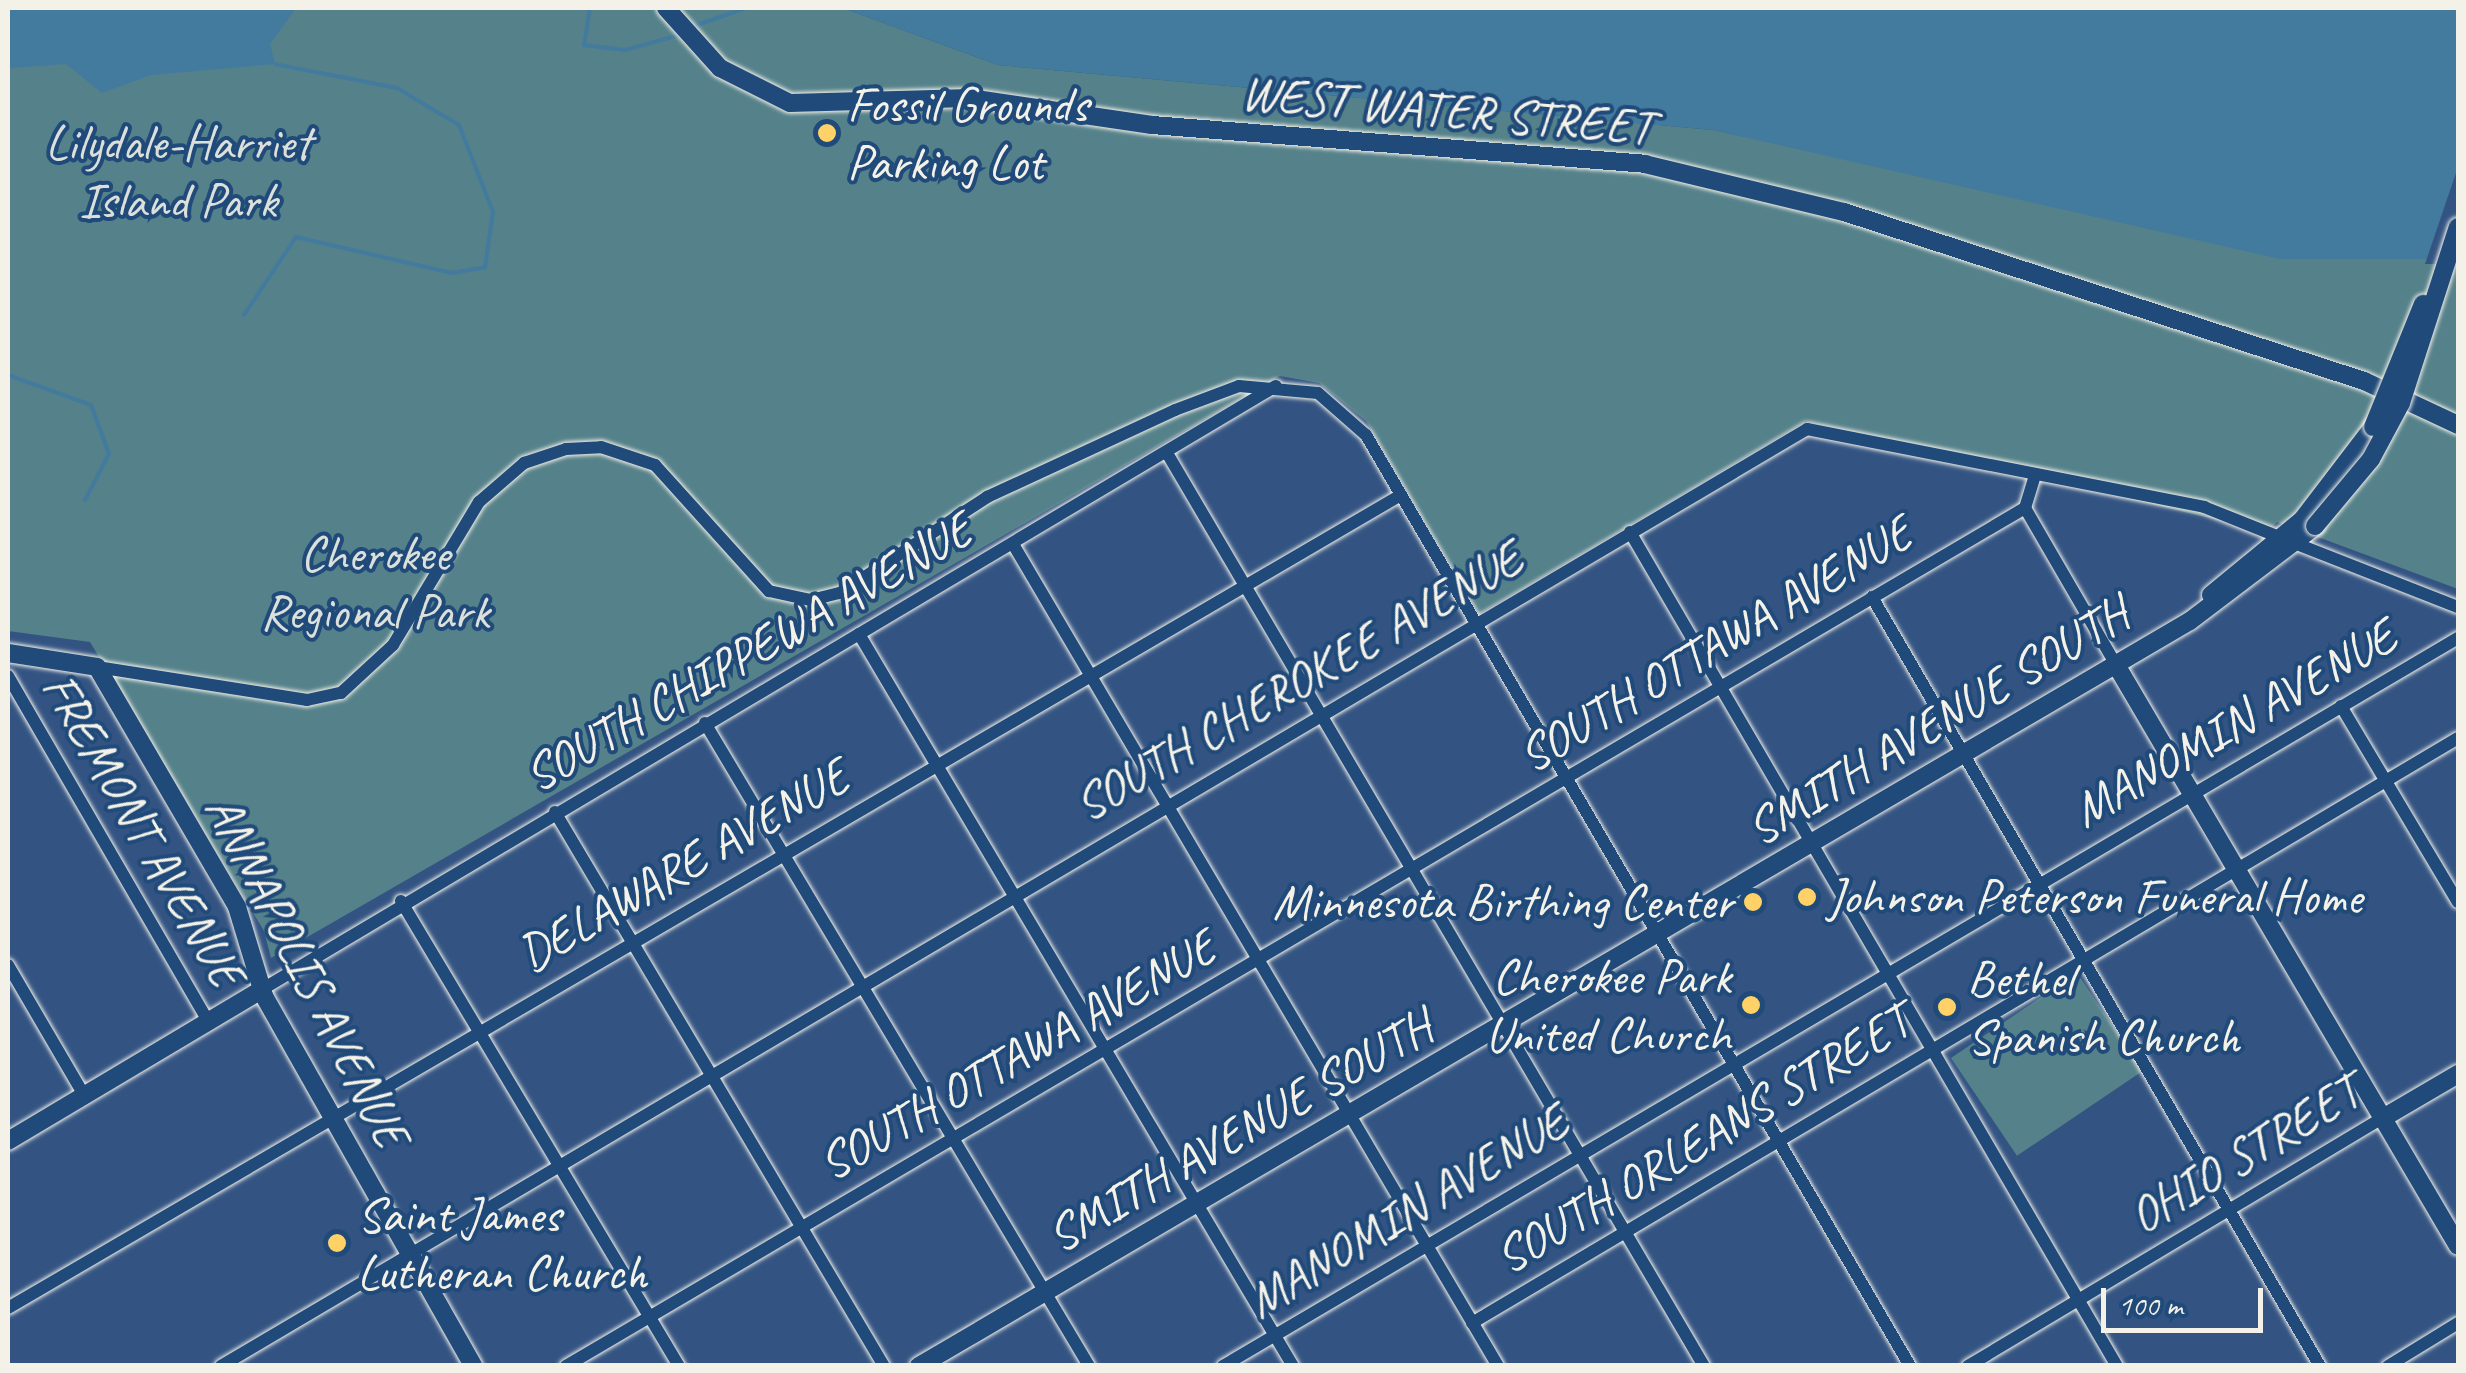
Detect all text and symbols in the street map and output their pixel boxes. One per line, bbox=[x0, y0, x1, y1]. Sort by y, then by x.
street label: WEST WATER STREET bbox=[1239, 62, 1655, 158]
place label: Fossil Grounds Parking Lot bbox=[847, 74, 1088, 192]
park label: Lilydale-Harriet Island Park bbox=[45, 112, 311, 230]
marker: Fossil Grounds Parking Lot bbox=[816, 122, 838, 144]
street label: SOUTH CHIPPEWA AVENUE bbox=[514, 499, 982, 805]
street label: SOUTH OTTAWA AVENUE bbox=[1507, 503, 1923, 785]
park label: Cherokee Regional Park bbox=[259, 523, 491, 640]
street label: SOUTH CHEROKEE AVENUE bbox=[1064, 529, 1532, 833]
street label: SMITH AVENUE SOUTH bbox=[1736, 584, 2138, 858]
street label: MANOMIN AVENUE bbox=[2061, 606, 2407, 840]
street label: FREMONT AVENUE bbox=[29, 663, 257, 997]
street label: DELAWARE AVENUE bbox=[507, 746, 859, 984]
street label: ANNAPOLIS AVENUE bbox=[193, 786, 421, 1156]
place label: Johnson Peterson Funeral Home bbox=[1827, 867, 2362, 927]
place label: Minnesota Birthing Center bbox=[1273, 872, 1733, 932]
marker: Johnson Peterson Funeral Home bbox=[1796, 886, 1818, 908]
marker: Minnesota Birthing Center bbox=[1742, 891, 1764, 913]
street label: SOUTH OTTAWA AVENUE bbox=[808, 917, 1226, 1193]
place label: Cherokee Park United Church bbox=[1485, 946, 1731, 1064]
place label: Bethel Spanish Church bbox=[1967, 948, 2241, 1066]
street label: SOUTH ORLEANS STREET bbox=[1485, 992, 1919, 1286]
marker: Cherokee Park United Church bbox=[1740, 994, 1762, 1016]
marker: Bethel Spanish Church bbox=[1936, 996, 1958, 1018]
street label: SMITH AVENUE SOUTH bbox=[1036, 997, 1442, 1265]
street label: OHIO STREET bbox=[2118, 1062, 2370, 1246]
street label: MANOMIN AVENUE bbox=[1236, 1092, 1578, 1330]
place label: Saint James Lutheran Church bbox=[357, 1184, 649, 1302]
marker: Saint James Lutheran Church bbox=[326, 1232, 348, 1254]
scale bar bbox=[2106, 1268, 2268, 1330]
text: 100 m bbox=[2118, 1286, 2183, 1324]

